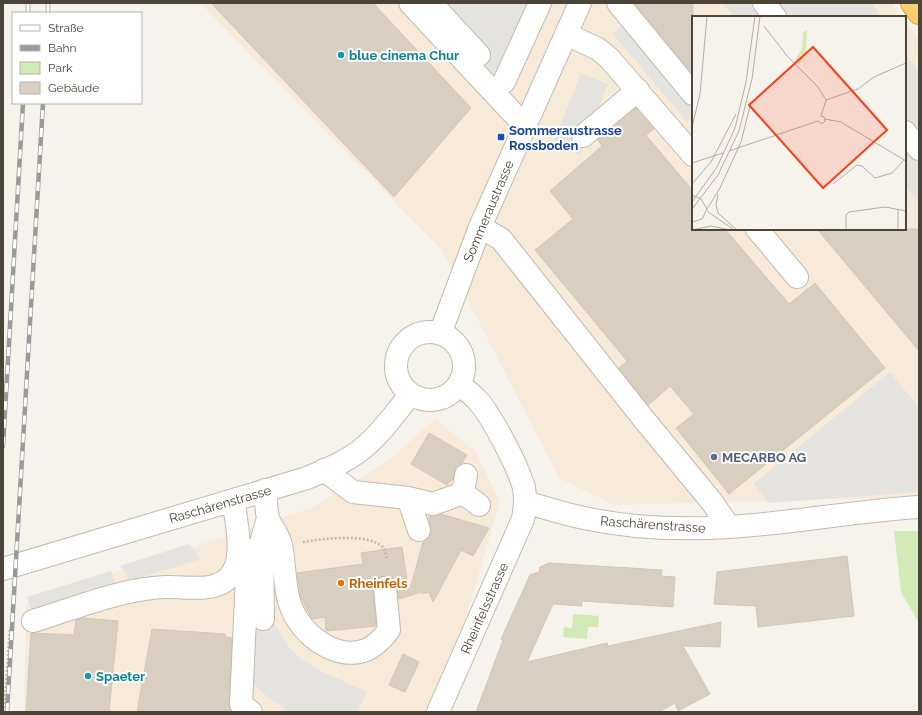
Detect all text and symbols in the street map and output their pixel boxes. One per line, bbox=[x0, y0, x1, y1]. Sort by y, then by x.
legend bbox=[12, 12, 142, 104]
inset map bbox=[692, 16, 906, 230]
text: Straße bbox=[48, 21, 84, 35]
text: Bahn bbox=[48, 41, 77, 55]
place label: blue cinema Chur bbox=[349, 48, 459, 63]
marker: blue cinema Chur bbox=[336, 50, 346, 60]
text: Park bbox=[48, 61, 73, 75]
text: Gebäude bbox=[48, 81, 99, 95]
place label: Sommeraustrasse Rossboden bbox=[509, 123, 622, 153]
marker: Sommeraustrasse Rossboden bbox=[496, 132, 506, 142]
street label: Sommeraustrasse bbox=[460, 158, 517, 264]
place label: MECARBO AG bbox=[722, 450, 806, 465]
marker: MECARBO AG bbox=[709, 452, 719, 462]
street label: Raschärenstrasse bbox=[167, 483, 273, 526]
street label: Raschärenstrasse bbox=[600, 513, 707, 536]
street label: Rheinfelsstrasse bbox=[458, 560, 511, 656]
place label: Rheinfels bbox=[349, 576, 408, 591]
marker: Rheinfels bbox=[336, 578, 346, 588]
place label: Spaeter bbox=[96, 669, 145, 684]
marker: Spaeter bbox=[83, 671, 93, 681]

